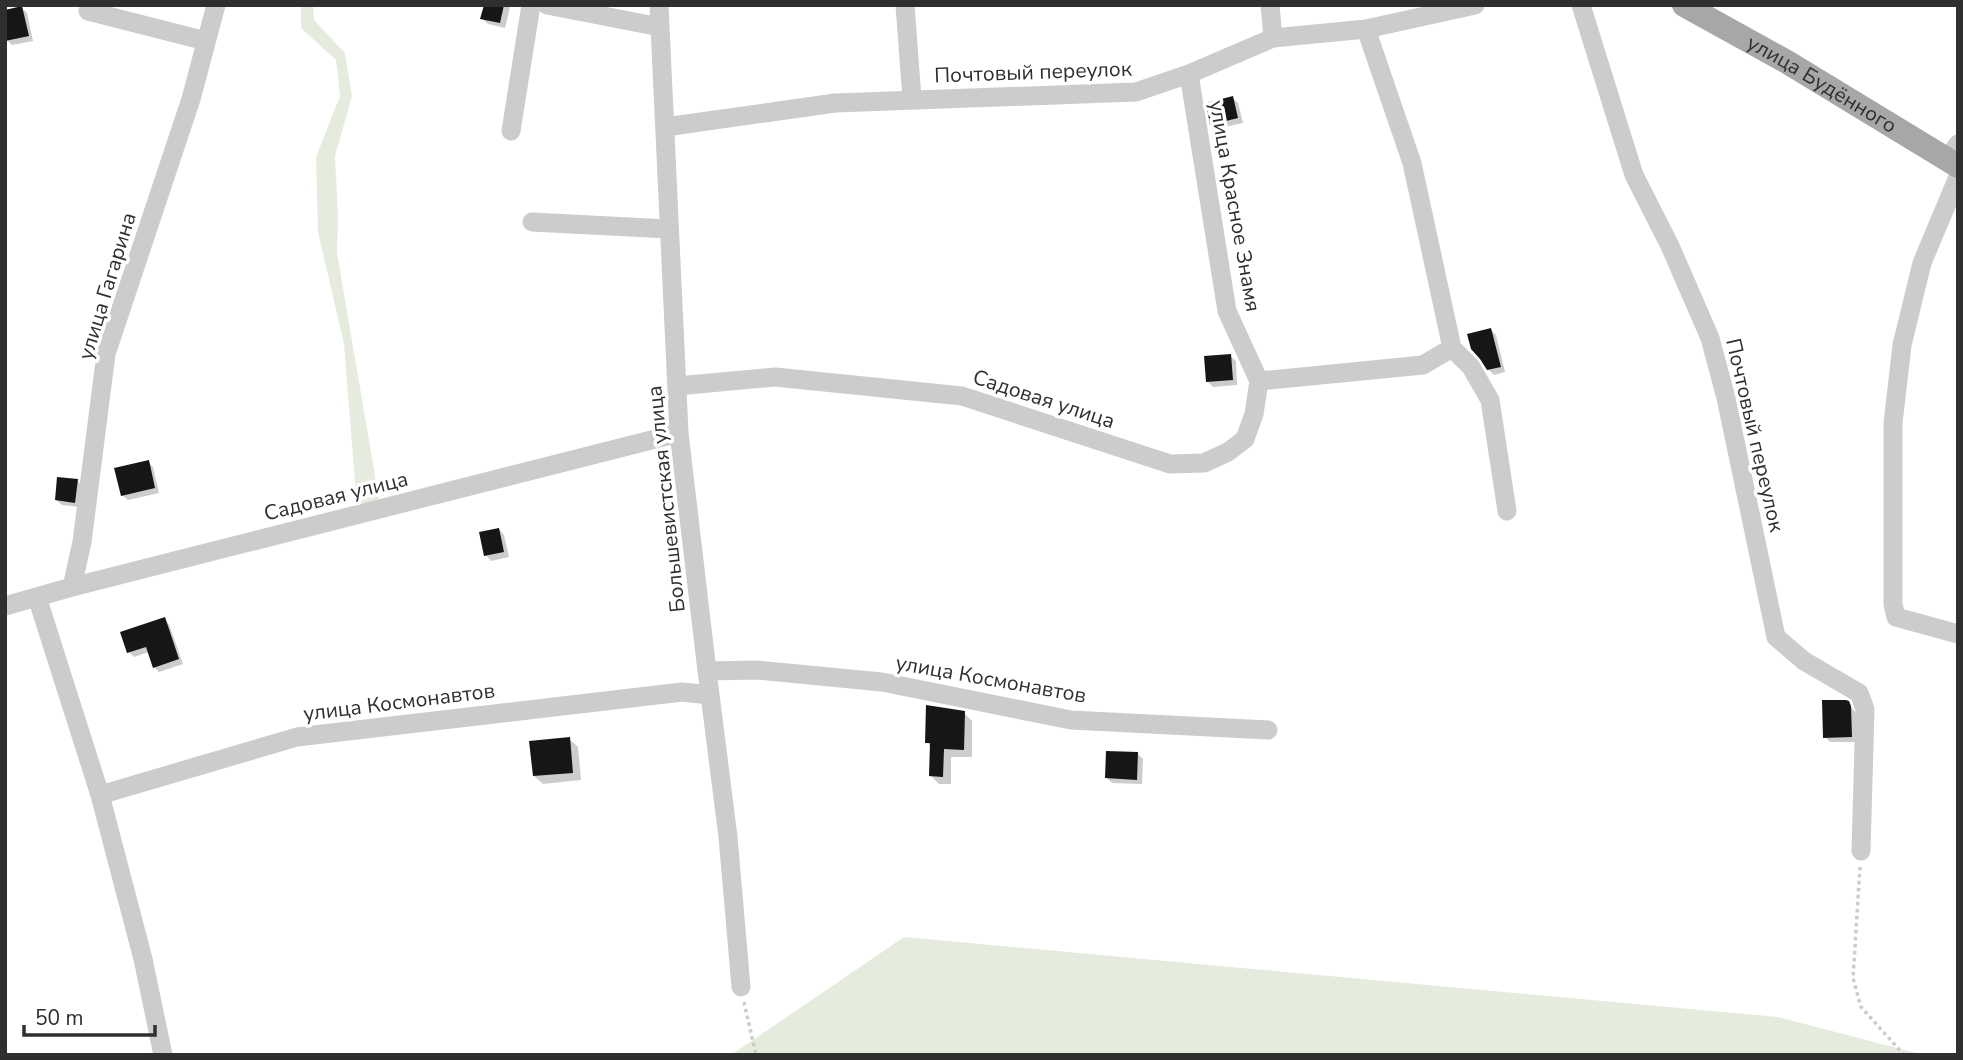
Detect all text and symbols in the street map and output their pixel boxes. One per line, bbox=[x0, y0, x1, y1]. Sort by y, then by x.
street label: улица Будённого bbox=[1742, 29, 1902, 140]
street label: Почтовый переулок bbox=[934, 55, 1133, 89]
street label: улица Красное Знамя bbox=[1203, 98, 1267, 314]
street label: улица Гагарина bbox=[71, 209, 143, 363]
street label: Почтовый переулок bbox=[1719, 336, 1791, 535]
street label: Садовая улица bbox=[969, 363, 1119, 435]
street label: Большевистская улица bbox=[640, 384, 692, 614]
street label: Садовая улица bbox=[261, 465, 411, 527]
street label: улица Космонавтов bbox=[894, 648, 1088, 710]
street label: улица Космонавтов bbox=[302, 676, 496, 728]
scale bar bbox=[24, 993, 156, 1038]
text: 50 m bbox=[35, 1004, 84, 1032]

